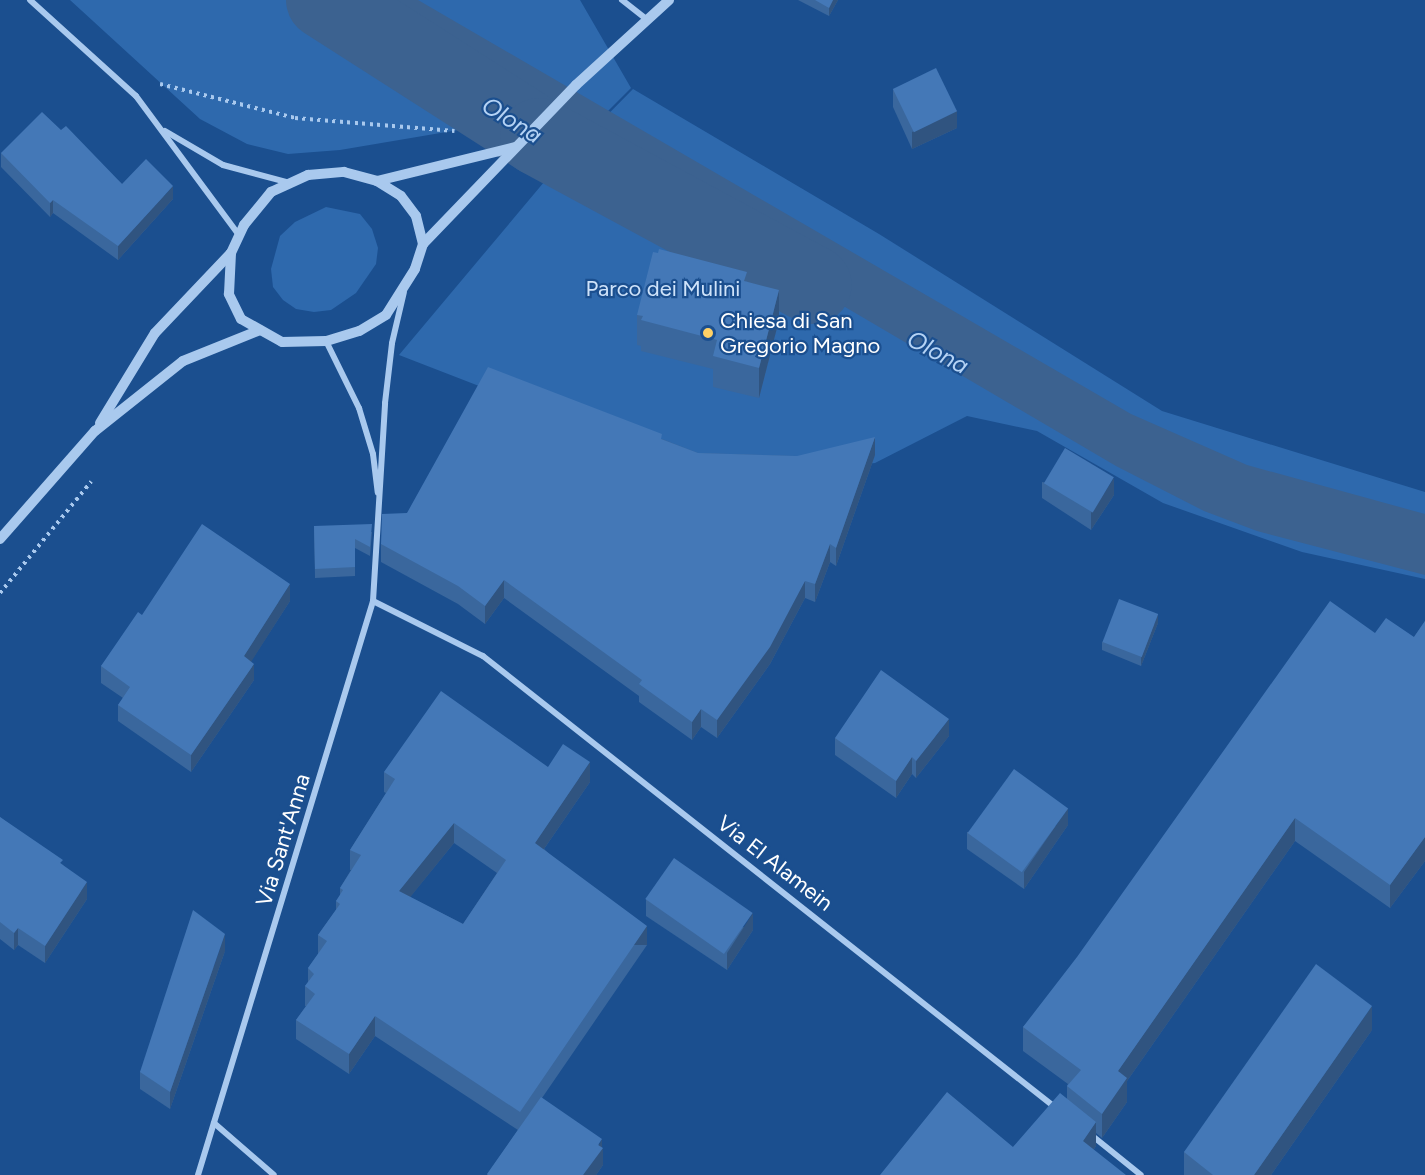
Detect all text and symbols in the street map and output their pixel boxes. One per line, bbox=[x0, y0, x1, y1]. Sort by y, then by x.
water label: Olona bbox=[477, 90, 547, 150]
park label: Parco dei Mulini bbox=[586, 276, 740, 302]
place label: Chiesa di San Gregorio Magno bbox=[720, 307, 880, 358]
water label: Olona bbox=[902, 324, 974, 380]
marker: Chiesa di San Gregorio Magno bbox=[701, 326, 715, 340]
street label: Via Sant'Anna bbox=[250, 770, 316, 910]
street label: Via El Alamein bbox=[712, 810, 838, 916]

